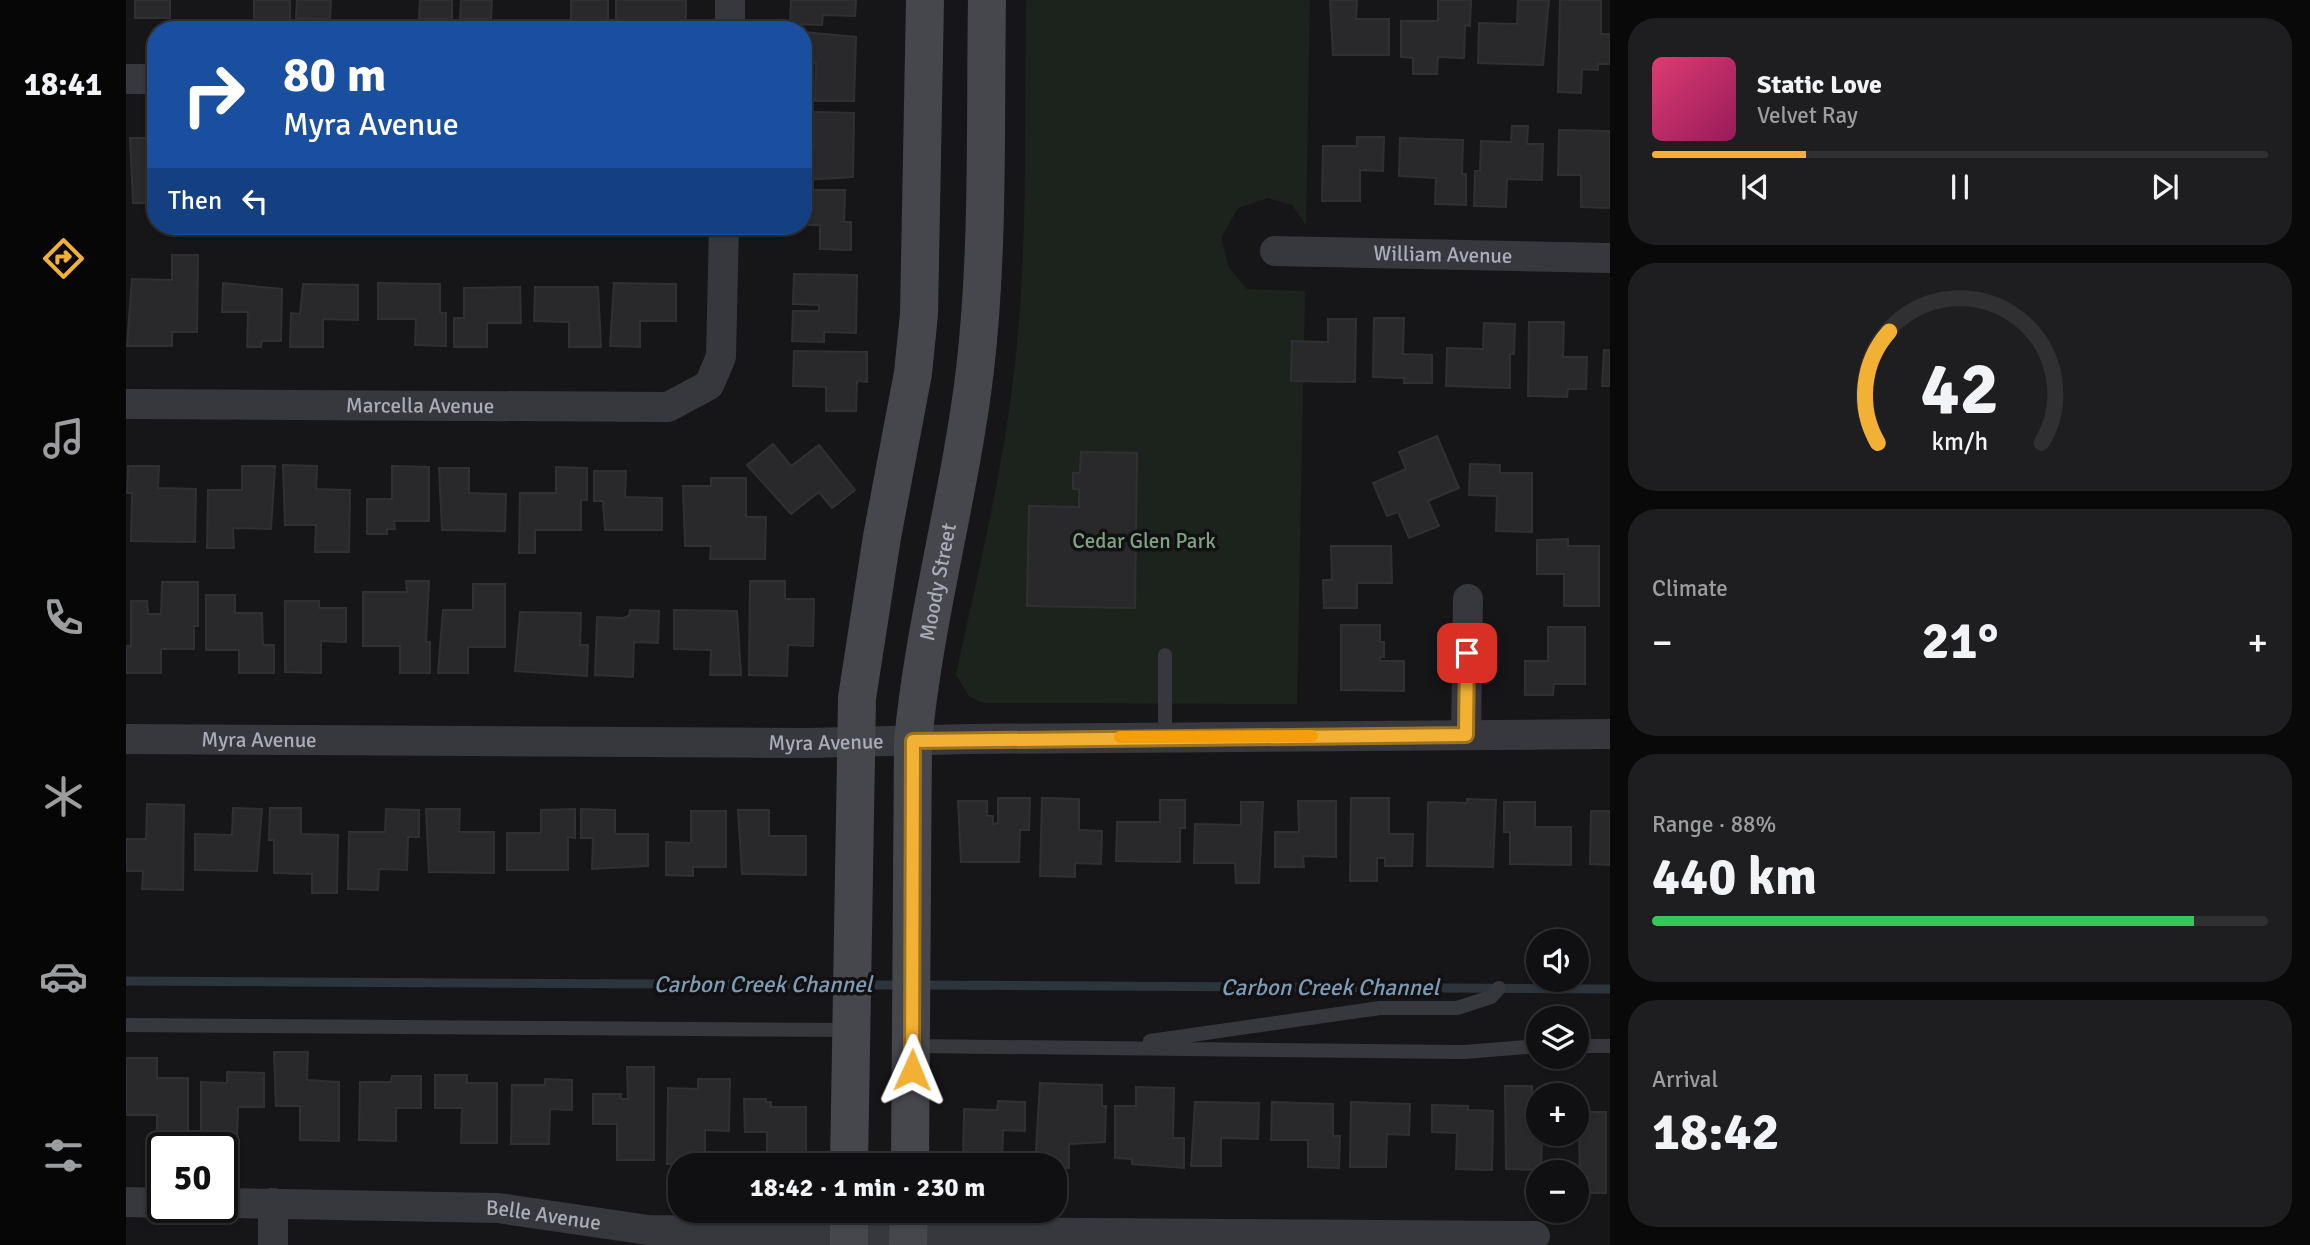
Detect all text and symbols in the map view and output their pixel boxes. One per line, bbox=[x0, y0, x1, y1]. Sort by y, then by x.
text: 80 m bbox=[283, 45, 386, 105]
icon: right bbox=[168, 49, 259, 140]
text: 18:41 bbox=[24, 65, 102, 104]
text: Static Love bbox=[1757, 69, 1882, 101]
text: Velvet Ray bbox=[1757, 101, 1858, 130]
text: Myra Avenue bbox=[283, 105, 459, 144]
icon: previous bbox=[1736, 168, 1774, 206]
icon: pause bbox=[1941, 168, 1979, 206]
icon: next bbox=[2146, 168, 2184, 206]
icon: left bbox=[236, 182, 274, 220]
text: Then bbox=[168, 185, 222, 217]
icon: directions bbox=[39, 234, 88, 283]
street label: William Avenue bbox=[1373, 240, 1513, 269]
text: 42 bbox=[1921, 346, 1999, 435]
street label: Marcella Avenue bbox=[346, 392, 494, 419]
icon: music bbox=[39, 414, 88, 463]
text: km/h bbox=[1932, 426, 1988, 457]
street label: Moody Street bbox=[914, 521, 962, 643]
park label: Cedar Glen Park bbox=[1072, 528, 1216, 554]
text: Climate bbox=[1652, 574, 1728, 603]
icon: phone bbox=[39, 593, 88, 642]
text: 21° bbox=[1922, 609, 1998, 673]
text: − bbox=[1652, 619, 1673, 666]
text: + bbox=[2247, 619, 2268, 666]
pin bbox=[1437, 623, 1497, 683]
icon: arrive bbox=[1448, 634, 1486, 672]
street label: Myra Avenue bbox=[201, 726, 317, 753]
street label: Myra Avenue bbox=[768, 728, 884, 756]
icon: climate bbox=[39, 772, 88, 821]
text: Range · 88% bbox=[1652, 810, 1776, 839]
text: 440 km bbox=[1652, 845, 1817, 909]
map controls bbox=[1526, 929, 1589, 1223]
button: sound bbox=[1526, 929, 1589, 992]
icon: car bbox=[39, 952, 88, 1001]
water label: Carbon Creek Channel bbox=[654, 970, 875, 999]
water label: Carbon Creek Channel bbox=[1221, 973, 1442, 1002]
button: layers bbox=[1526, 1006, 1589, 1069]
position arrow bbox=[875, 1033, 949, 1107]
text: Arrival bbox=[1652, 1065, 1718, 1094]
button: + bbox=[1526, 1083, 1589, 1146]
text: 18:42 bbox=[1652, 1100, 1780, 1164]
icon: filters bbox=[39, 1131, 88, 1180]
speed limit sign: 50 bbox=[147, 1132, 238, 1223]
button: − bbox=[1526, 1160, 1589, 1223]
text: 18:42 · 1 min · 230 m bbox=[750, 1172, 985, 1204]
street label: Belle Avenue bbox=[486, 1195, 603, 1236]

